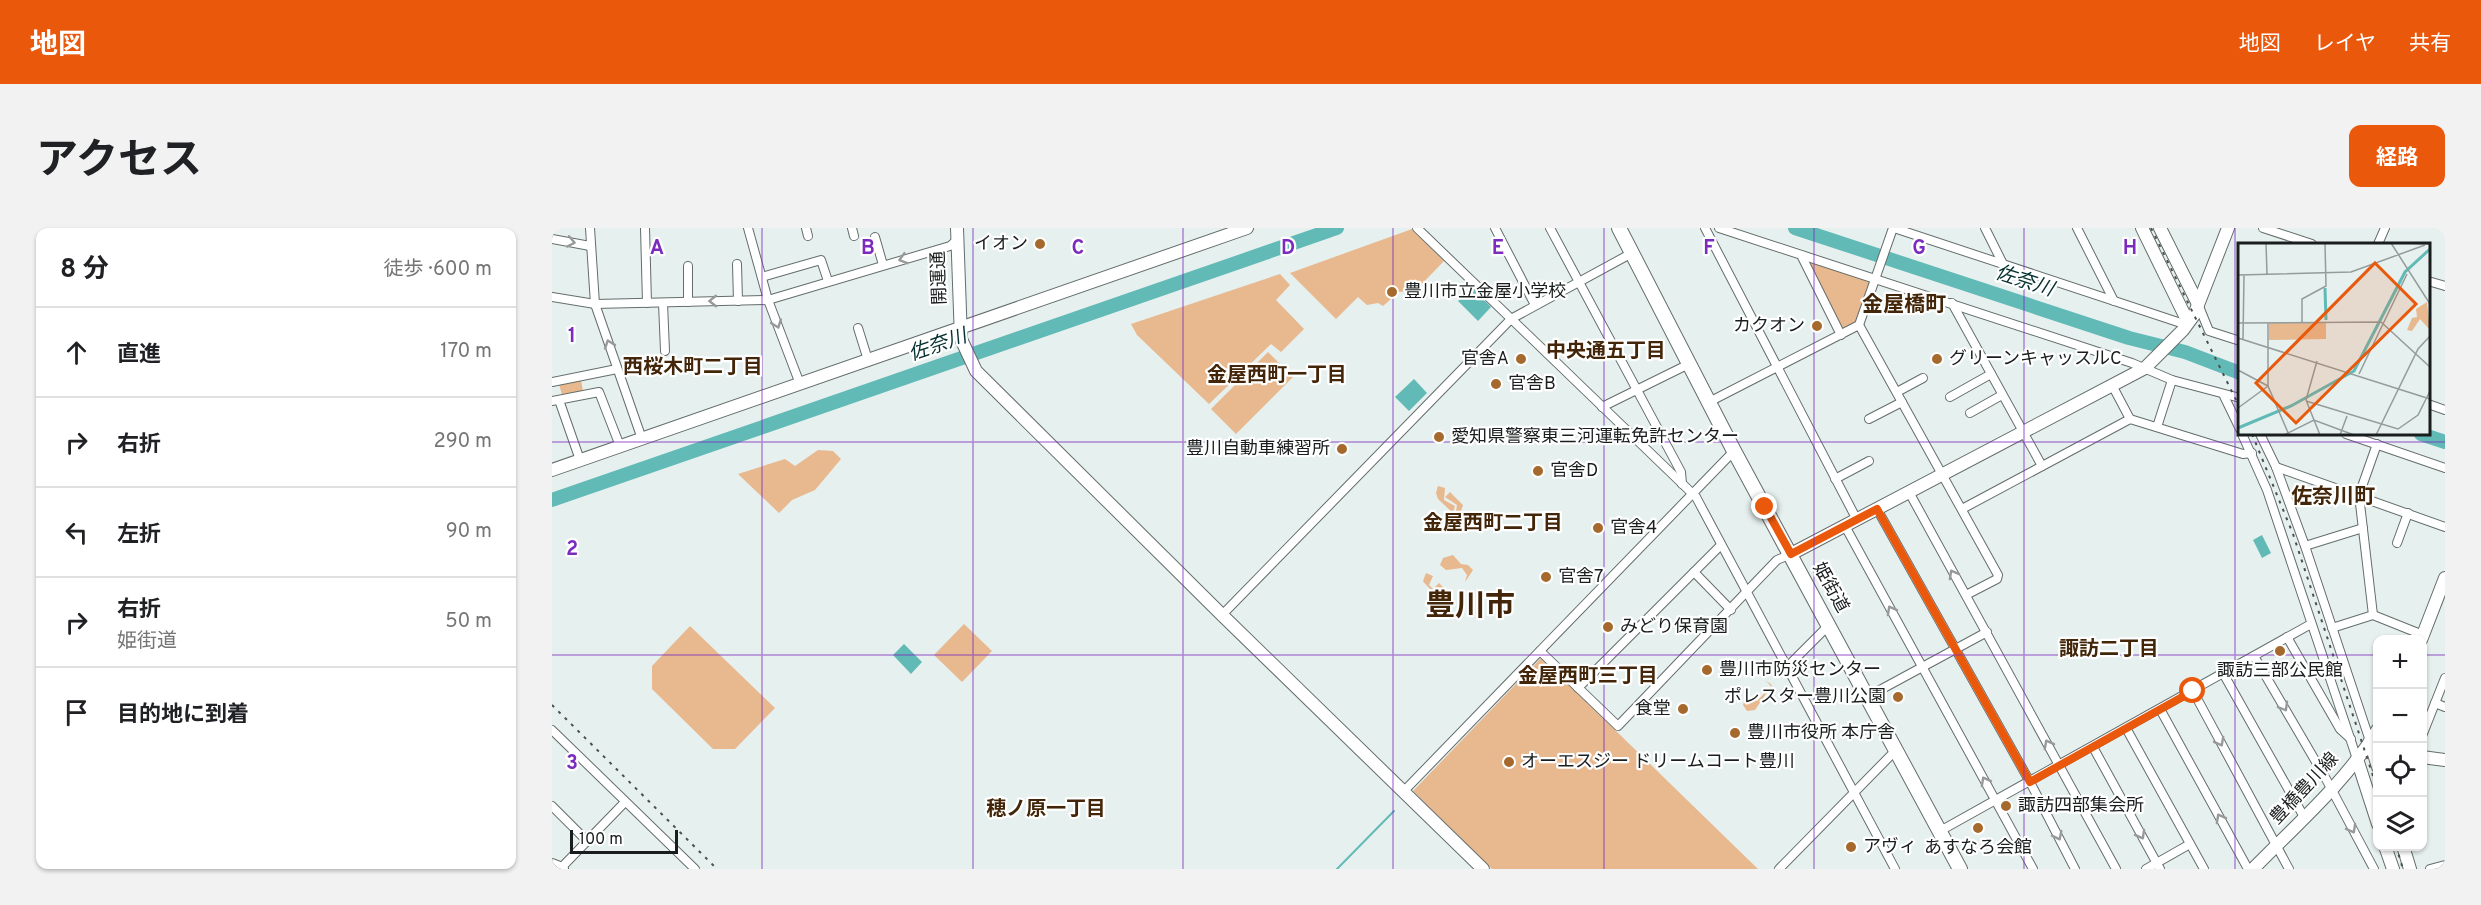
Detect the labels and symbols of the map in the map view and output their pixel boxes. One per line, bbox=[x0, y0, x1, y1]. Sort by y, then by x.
place label: イオン bbox=[974, 233, 1028, 256]
one-way arrow bbox=[566, 235, 576, 248]
text: A bbox=[650, 236, 664, 262]
text: B bbox=[861, 236, 875, 262]
text: C bbox=[1072, 236, 1084, 262]
text: D bbox=[1281, 236, 1295, 262]
text: E bbox=[1492, 236, 1504, 262]
text: F bbox=[1703, 236, 1715, 262]
text: G bbox=[1912, 236, 1926, 262]
text: H bbox=[2123, 236, 2137, 262]
marker: イオン bbox=[1033, 237, 1047, 251]
inset map bbox=[2238, 243, 2430, 435]
street label: 開運通 bbox=[928, 251, 952, 305]
one-way arrow bbox=[898, 252, 908, 264]
water label: 佐奈川 bbox=[1991, 260, 2058, 304]
place label: 豊川市立金屋小学校 bbox=[1404, 281, 1566, 304]
marker: 豊川市立金屋小学校 bbox=[1385, 285, 1399, 299]
district label: 金屋橋町 bbox=[1862, 292, 1946, 319]
one-way arrow bbox=[709, 295, 718, 308]
place label: カクオン bbox=[1733, 315, 1805, 338]
one-way arrow bbox=[770, 318, 783, 329]
marker: カクオン bbox=[1810, 319, 1824, 333]
water label: 佐奈川 bbox=[905, 323, 972, 368]
text: 1 bbox=[568, 324, 576, 350]
district label: 中央通五丁目 bbox=[1546, 339, 1666, 365]
one-way arrow bbox=[603, 340, 616, 350]
place label: 官舎A bbox=[1461, 348, 1509, 371]
place label: グリーンキャッスルC bbox=[1949, 348, 2122, 371]
marker: 官舎A bbox=[1514, 352, 1528, 366]
marker: グリーンキャッスルC bbox=[1930, 352, 1944, 366]
district label: 西桜木町二丁目 bbox=[623, 355, 763, 381]
district label: 金屋西町一丁目 bbox=[1207, 363, 1347, 389]
place label: 官舎B bbox=[1508, 373, 1556, 396]
marker: 官舎B bbox=[1489, 377, 1503, 391]
place label: 愛知県警察東三河運転免許センター bbox=[1451, 426, 1739, 449]
marker: 愛知県警察東三河運転免許センター bbox=[1432, 430, 1446, 444]
place label: 豊川自動車練習所 bbox=[1186, 438, 1330, 461]
marker: 豊川自動車練習所 bbox=[1335, 442, 1349, 456]
place label: 官舎D bbox=[1550, 460, 1598, 483]
marker: 官舎D bbox=[1531, 464, 1545, 478]
district label: 佐奈川町 bbox=[2291, 484, 2375, 511]
route end bbox=[1751, 493, 1777, 519]
district label: 金屋西町二丁目 bbox=[1423, 511, 1563, 537]
place label: 官舎4 bbox=[1610, 517, 1657, 540]
marker: 官舎4 bbox=[1591, 521, 1605, 535]
text: 2 bbox=[566, 537, 578, 563]
street label: 姫街道 bbox=[1807, 559, 1853, 617]
place label: 官舎7 bbox=[1558, 566, 1603, 589]
one-way arrow bbox=[1949, 569, 1960, 580]
marker: 官舎7 bbox=[1539, 570, 1553, 584]
district label: 豊川市 bbox=[1425, 589, 1515, 626]
one-way arrow bbox=[1887, 606, 1898, 616]
place label: みどり保育園 bbox=[1620, 616, 1728, 639]
marker: みどり保育園 bbox=[1601, 620, 1615, 634]
district label: 諏訪二丁目 bbox=[2059, 637, 2159, 663]
marker: 諏訪三部公民館 bbox=[2273, 644, 2287, 658]
place label: 豊川市防災センター bbox=[1719, 659, 1881, 682]
place label: 諏訪三部公民館 bbox=[2217, 660, 2343, 683]
marker: 豊川市防災センター bbox=[1700, 663, 1714, 677]
district label: 金屋西町三丁目 bbox=[1518, 664, 1658, 690]
route start bbox=[2179, 677, 2205, 703]
place label: ポレスター豊川公園 bbox=[1724, 686, 1886, 709]
marker: ポレスター豊川公園 bbox=[1891, 690, 1905, 704]
place label: 食堂 bbox=[1635, 698, 1671, 721]
one-way arrow bbox=[2276, 700, 2288, 711]
marker: 食堂 bbox=[1676, 702, 1690, 716]
place label: 豊川市役所 本庁舎 bbox=[1747, 722, 1895, 745]
marker: 豊川市役所 本庁舎 bbox=[1728, 726, 1742, 740]
one-way arrow bbox=[2213, 736, 2224, 746]
one-way arrow bbox=[2044, 740, 2055, 750]
street label: 豊橋豊川線 bbox=[2266, 748, 2344, 830]
text: 3 bbox=[566, 751, 578, 777]
place label: オーエスジー ドリームコート豊川 bbox=[1521, 751, 1795, 774]
marker: オーエスジー ドリームコート豊川 bbox=[1502, 755, 1516, 769]
one-way arrow bbox=[1981, 777, 1992, 787]
place label: 諏訪四部集会所 bbox=[2018, 795, 2144, 818]
district label: 穂ノ原一丁目 bbox=[986, 797, 1106, 823]
marker: 諏訪四部集会所 bbox=[1999, 799, 2013, 813]
one-way arrow bbox=[2216, 813, 2227, 824]
marker: あすなろ会館 bbox=[1971, 821, 1985, 835]
one-way arrow bbox=[2345, 823, 2356, 834]
scale bar bbox=[570, 827, 678, 854]
one-way arrow bbox=[2051, 829, 2062, 840]
one-way arrow bbox=[2134, 829, 2145, 839]
place label: アヴィ bbox=[1863, 836, 1917, 859]
place label: あすなろ会館 bbox=[1924, 837, 2032, 860]
marker: アヴィ bbox=[1844, 840, 1858, 854]

